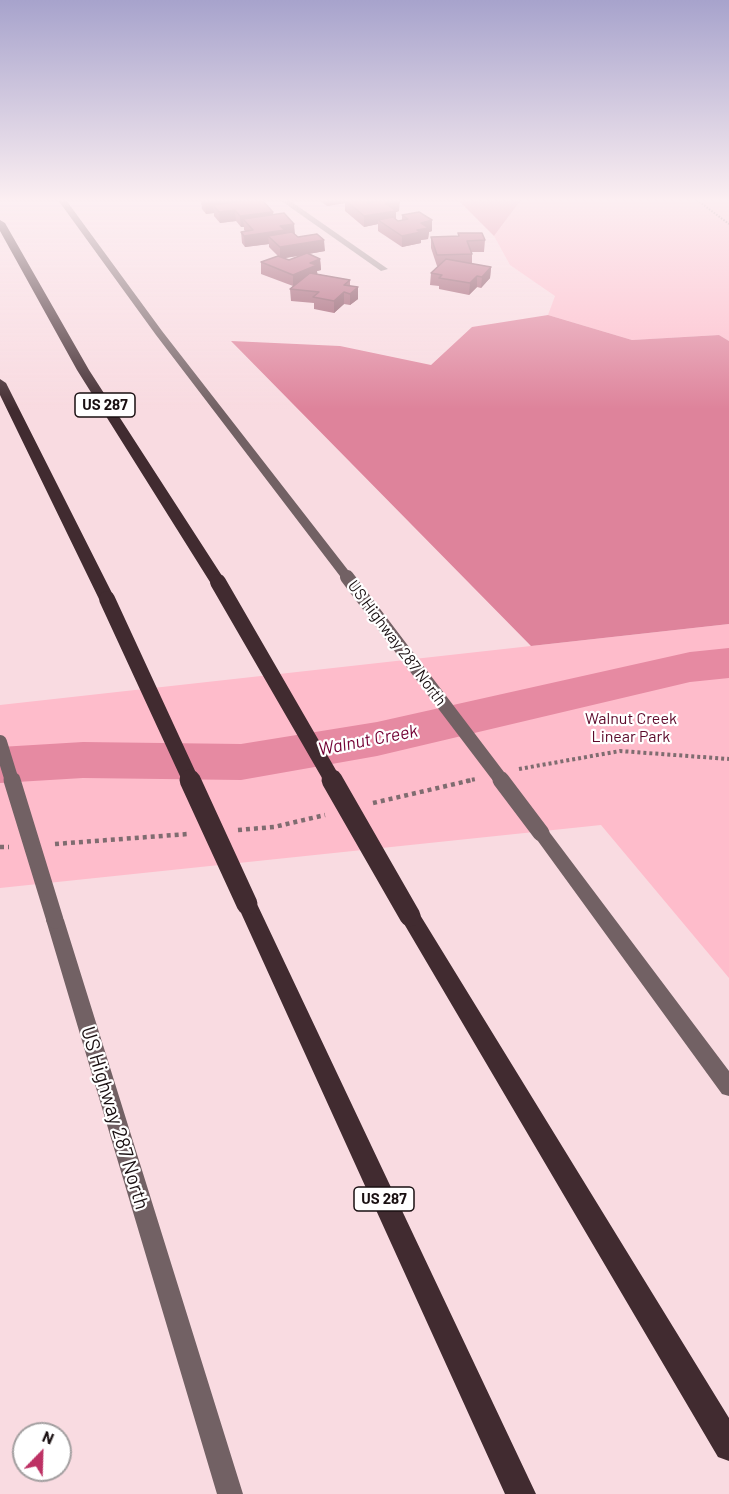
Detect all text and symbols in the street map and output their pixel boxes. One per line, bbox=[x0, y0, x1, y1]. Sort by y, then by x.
road number: US 287 bbox=[75, 393, 135, 417]
street label: US Highway 287 North bbox=[344, 576, 450, 710]
park label: Walnut Creek Linear Park bbox=[585, 709, 677, 747]
water label: Walnut Creek bbox=[316, 720, 420, 760]
street label: US Highway 287 North bbox=[76, 1024, 154, 1212]
road number: US 287 bbox=[354, 1187, 414, 1211]
north arrow bbox=[12, 1422, 72, 1482]
text: N bbox=[40, 1426, 57, 1448]

